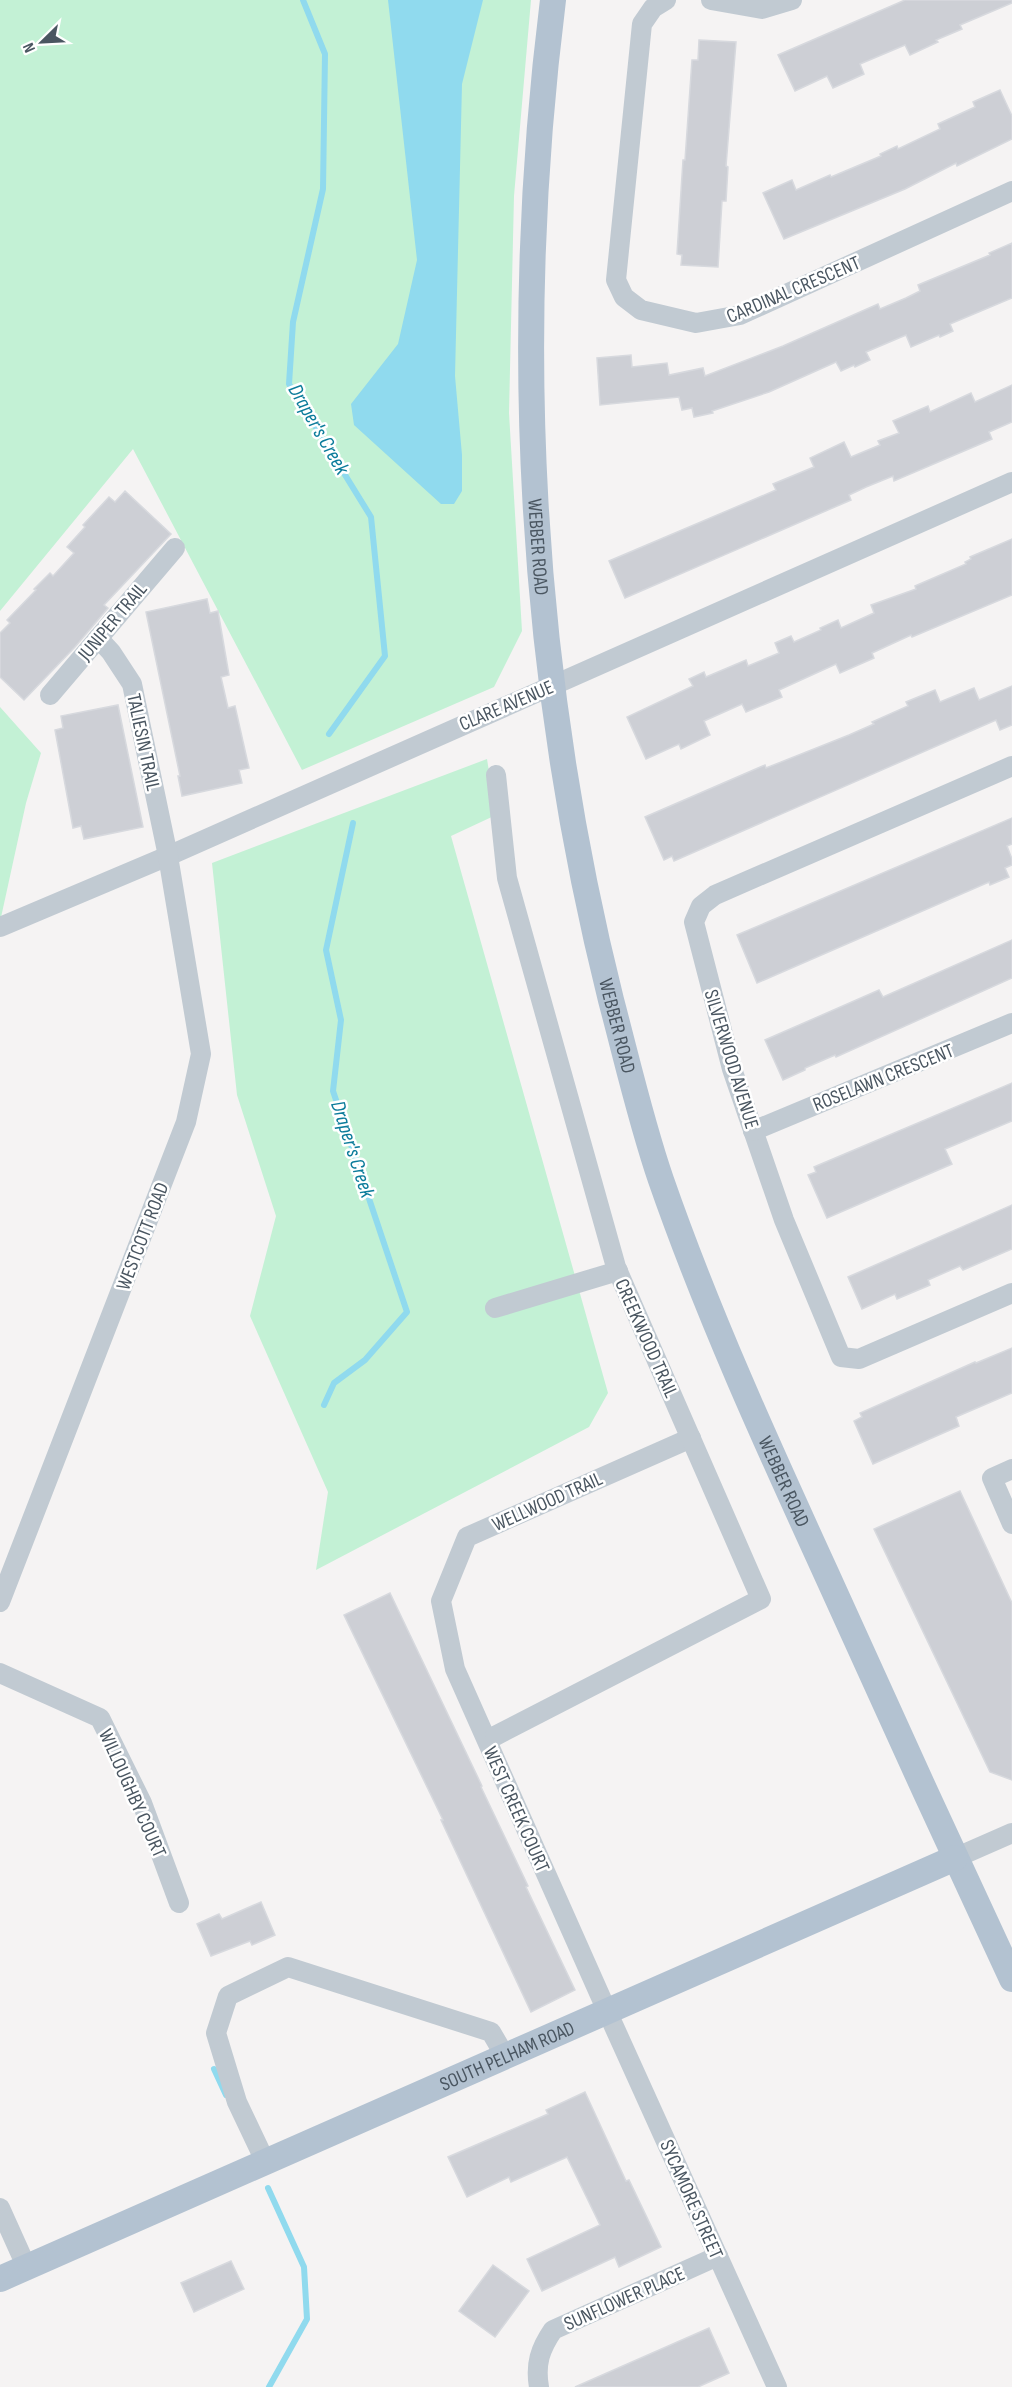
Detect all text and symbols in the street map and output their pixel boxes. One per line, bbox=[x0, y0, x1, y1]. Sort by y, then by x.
north arrow bbox=[12, 12, 72, 72]
text: N bbox=[19, 40, 40, 55]
street label: CARDINAL CRESCENT bbox=[723, 251, 864, 329]
water label: Draper's Creek bbox=[283, 379, 355, 480]
street label: WEBBER ROAD bbox=[522, 498, 553, 596]
street label: JUNIPER TRAIL bbox=[73, 577, 153, 666]
street label: CLARE AVENUE bbox=[456, 675, 557, 737]
street label: TALIESIN TRAIL bbox=[121, 691, 165, 794]
street label: WEBBER ROAD bbox=[593, 976, 640, 1076]
street label: SILVERWOOD AVENUE bbox=[698, 987, 764, 1132]
street label: ROSELAWN CRESCENT bbox=[809, 1039, 957, 1117]
water label: Draper's Creek bbox=[325, 1098, 380, 1202]
street label: WESTCOTT ROAD bbox=[111, 1179, 174, 1294]
street label: CREEKWOOD TRAIL bbox=[609, 1275, 683, 1402]
street label: WEBBER ROAD bbox=[753, 1433, 814, 1531]
street label: WELLWOOD TRAIL bbox=[489, 1467, 607, 1537]
street label: WILLOUGHBY COURT bbox=[93, 1725, 171, 1861]
street label: WEST CREEK COURT bbox=[478, 1743, 555, 1876]
street label: SOUTH PELHAM ROAD bbox=[436, 2016, 579, 2097]
street label: SYCAMORE STREET bbox=[654, 2136, 728, 2263]
street label: SUNFLOWER PLACE bbox=[560, 2262, 688, 2336]

